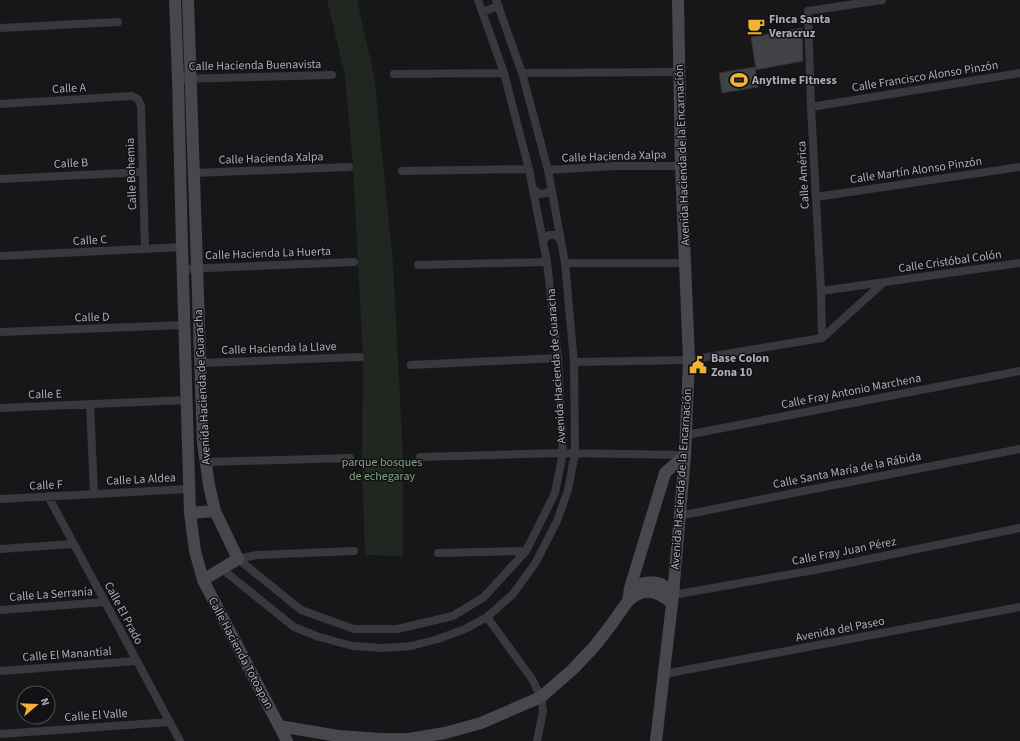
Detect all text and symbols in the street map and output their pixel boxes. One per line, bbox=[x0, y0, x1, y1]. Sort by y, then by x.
place label: Finca Santa Veracruz bbox=[768, 11, 830, 42]
cafe icon: Finca Santa Veracruz bbox=[746, 16, 766, 36]
street label: Calle Hacienda Buenavista bbox=[189, 56, 321, 75]
street label: Calle Francisco Alonso Pinzón bbox=[851, 57, 1000, 96]
street label: Avenida Hacienda de la Encarnación bbox=[671, 64, 694, 246]
sports icon: Anytime Fitness bbox=[729, 70, 749, 90]
place label: Anytime Fitness bbox=[751, 72, 837, 89]
street label: Calle A bbox=[52, 79, 87, 98]
street label: Calle Bohemia bbox=[122, 138, 141, 210]
street label: Calle América bbox=[793, 140, 814, 210]
street label: Calle Hacienda Xalpa bbox=[561, 146, 667, 167]
street label: Calle Hacienda Xalpa bbox=[218, 148, 324, 169]
street label: Calle Martín Alonso Pinzón bbox=[849, 153, 983, 188]
street label: Calle B bbox=[53, 154, 89, 173]
street label: Calle C bbox=[72, 231, 108, 250]
street label: Calle Hacienda La Huerta bbox=[205, 243, 331, 264]
street label: Calle Cristóbal Colón bbox=[897, 246, 1003, 277]
street label: Avenida Hacienda de Guaracha bbox=[543, 288, 570, 444]
street label: Calle D bbox=[74, 308, 110, 327]
street label: Avenida Hacienda de Guaracha bbox=[190, 309, 215, 465]
street label: Calle Hacienda la Llave bbox=[221, 338, 337, 359]
place label: Base Colon Zona 10 bbox=[711, 350, 769, 381]
public building icon: Base Colon Zona 10 bbox=[688, 355, 708, 375]
street label: Calle Fray Antonio Marchena bbox=[780, 370, 923, 413]
street label: Calle E bbox=[28, 385, 62, 404]
street label: Avenida Hacienda de la Encarnación bbox=[667, 388, 696, 570]
street label: Calle Santa María de la Rábida bbox=[772, 448, 923, 493]
park label: parque bosques de echegaray bbox=[342, 454, 422, 485]
street label: Calle La Aldea bbox=[106, 469, 176, 490]
street label: Calle F bbox=[29, 476, 63, 495]
street label: Calle Fray Juan Pérez bbox=[791, 533, 898, 570]
street label: Calle El Prado bbox=[100, 579, 147, 648]
street label: Calle La Serranía bbox=[9, 583, 93, 606]
street label: Calle Hacienda Totoapan bbox=[204, 594, 277, 712]
street label: Avenida del Paseo bbox=[794, 613, 886, 646]
street label: Calle El Manantial bbox=[22, 643, 112, 666]
north arrow bbox=[16, 685, 56, 725]
text: N bbox=[37, 696, 53, 708]
street label: Calle El Valle bbox=[64, 705, 128, 726]

